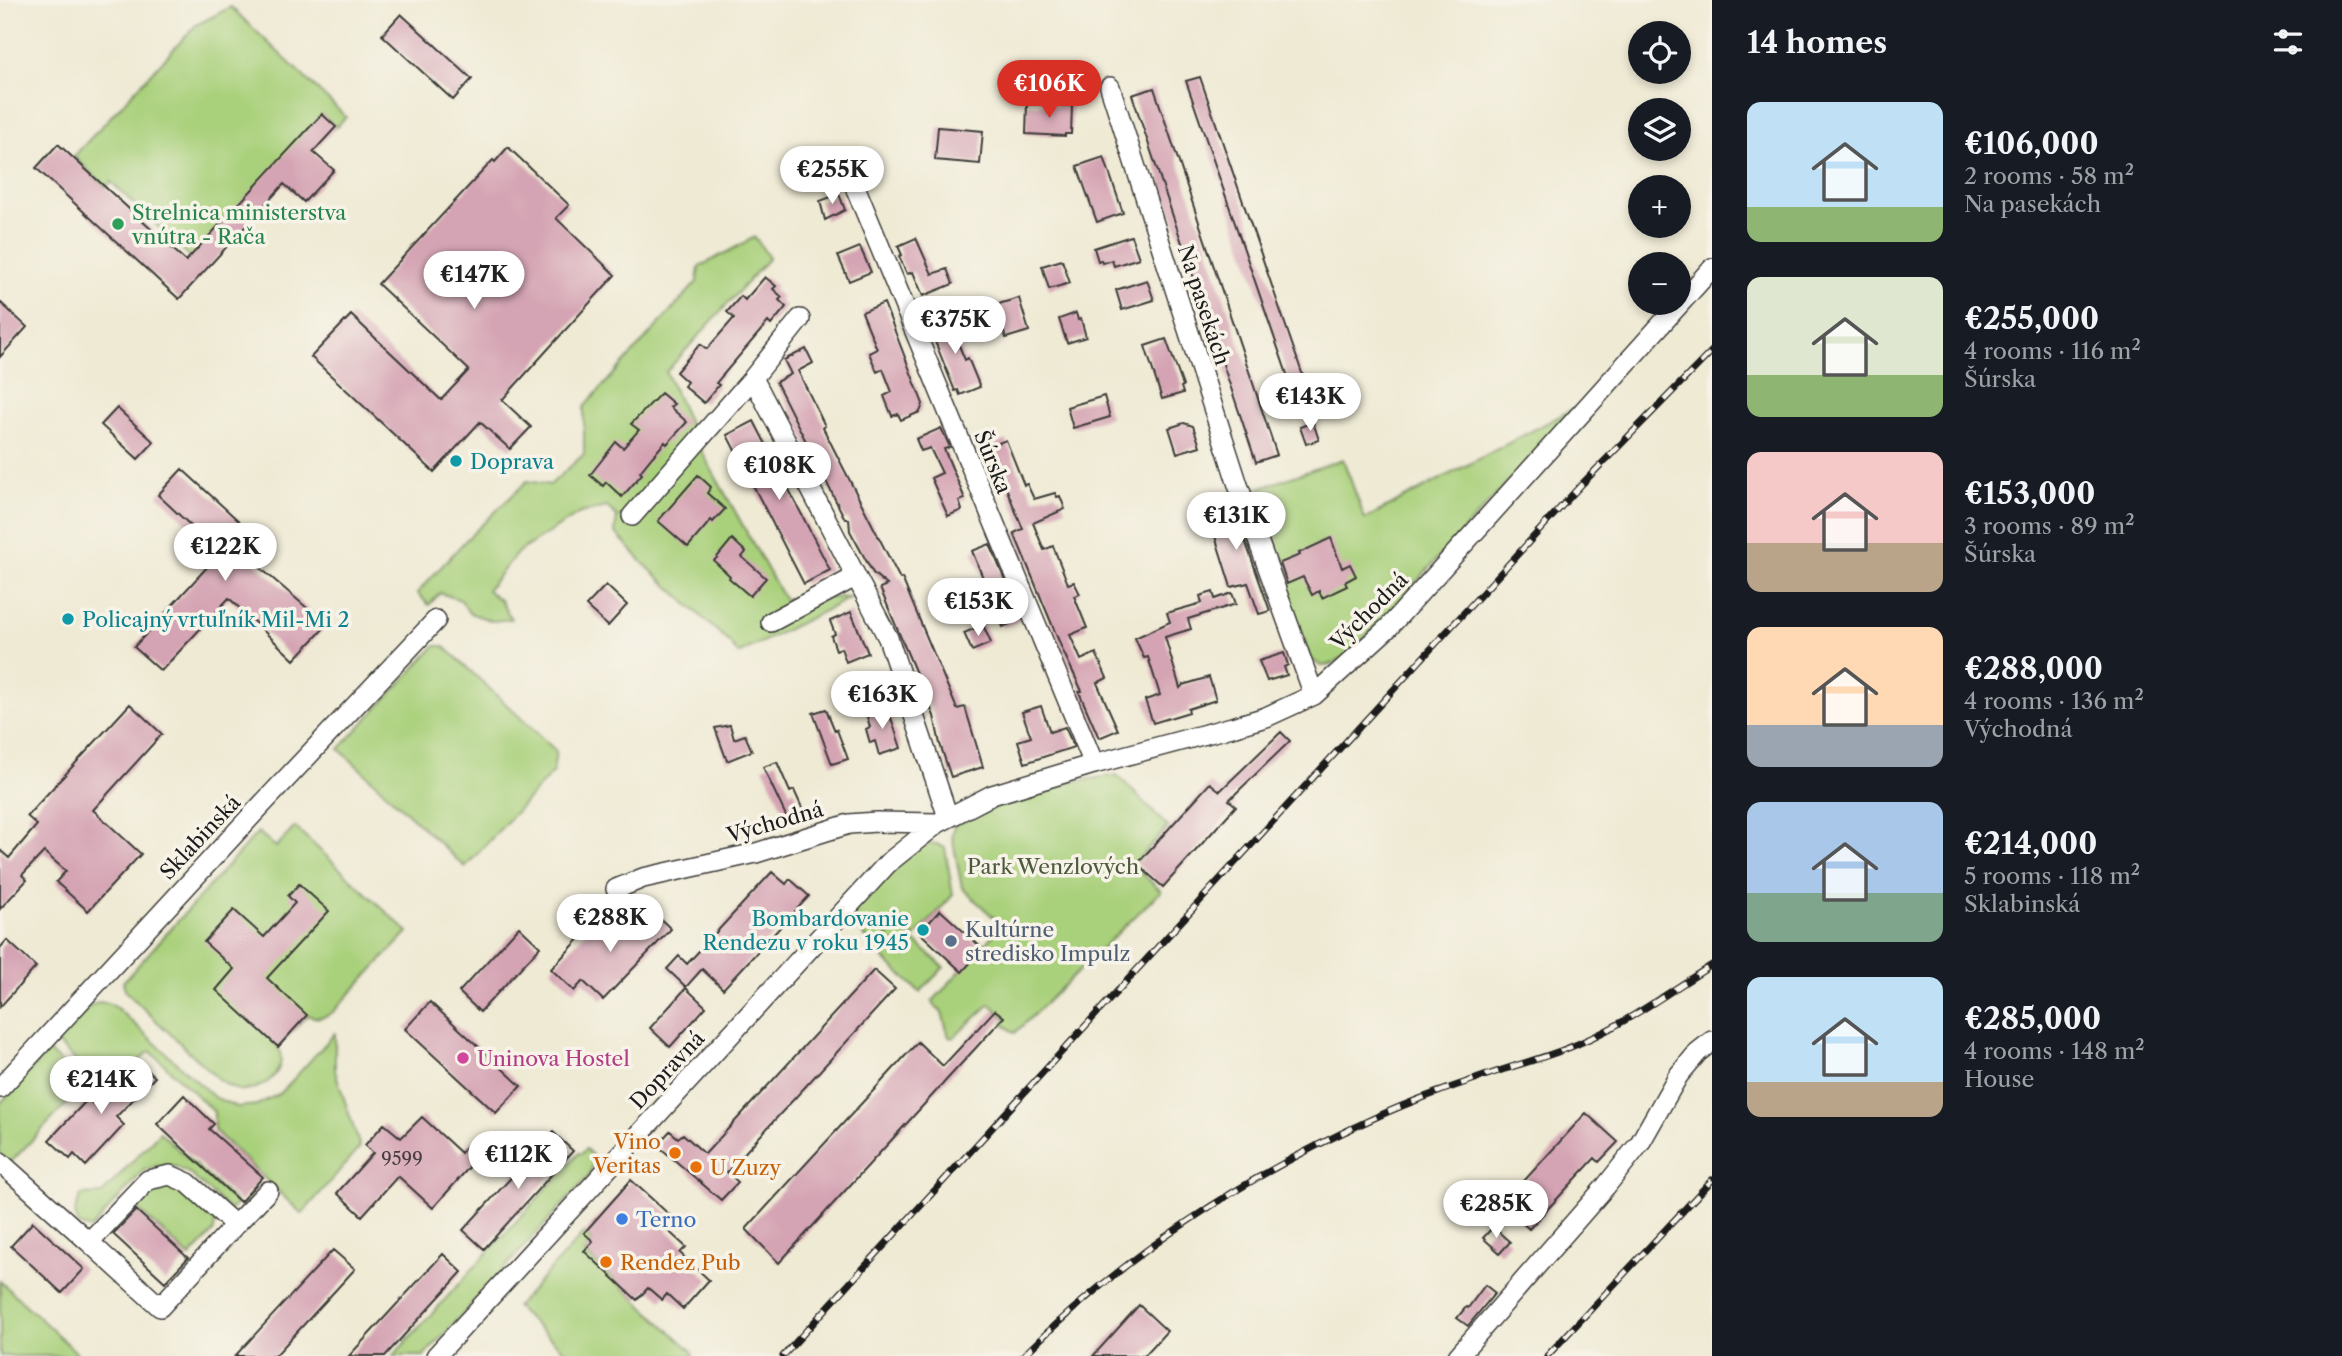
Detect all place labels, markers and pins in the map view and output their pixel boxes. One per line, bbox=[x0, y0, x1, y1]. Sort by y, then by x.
pin: €106K bbox=[1000, 60, 1098, 120]
pin: €255K bbox=[783, 146, 881, 206]
place label: Strelnica ministerstva vnútra - Rača bbox=[131, 200, 347, 249]
marker: Strelnica ministerstva vnútra - Rača bbox=[110, 216, 126, 232]
pin: €147K bbox=[425, 252, 523, 311]
pin: €375K bbox=[906, 296, 1004, 356]
pin: €143K bbox=[1261, 374, 1359, 433]
pin: €108K bbox=[730, 442, 828, 502]
place label: Doprava bbox=[470, 449, 555, 474]
marker: Doprava bbox=[448, 453, 464, 469]
pin: €131K bbox=[1187, 492, 1285, 552]
pin: €122K bbox=[176, 524, 274, 583]
pin: €153K bbox=[929, 578, 1027, 638]
place label: Policajný vrtuľník Mil-Mi 2 bbox=[82, 607, 350, 632]
marker: Policajný vrtuľník Mil-Mi 2 bbox=[60, 611, 76, 627]
pin: €163K bbox=[833, 672, 931, 731]
pin: €288K bbox=[561, 894, 659, 954]
place label: Bombardovanie Rendezu v roku 1945 bbox=[702, 906, 909, 955]
place label: Kultúrne stredisko Impulz bbox=[965, 917, 1130, 966]
marker: Bombardovanie Rendezu v roku 1945 bbox=[915, 922, 931, 938]
marker: Kultúrne stredisko Impulz bbox=[943, 933, 959, 949]
place label: Uninova Hostel bbox=[477, 1046, 630, 1071]
marker: Uninova Hostel bbox=[455, 1050, 471, 1066]
pin: €214K bbox=[52, 1056, 150, 1116]
place label: Vino Veritas bbox=[592, 1129, 661, 1178]
pin: €112K bbox=[469, 1132, 567, 1191]
marker: Vino Veritas bbox=[667, 1145, 683, 1161]
place label: U Zuzy bbox=[710, 1155, 782, 1180]
marker: U Zuzy bbox=[688, 1159, 704, 1175]
pin: €285K bbox=[1447, 1180, 1545, 1240]
place label: Terno bbox=[636, 1207, 696, 1232]
marker: Terno bbox=[614, 1211, 630, 1227]
place label: Rendez Pub bbox=[620, 1250, 741, 1275]
marker: Rendez Pub bbox=[598, 1254, 614, 1270]

